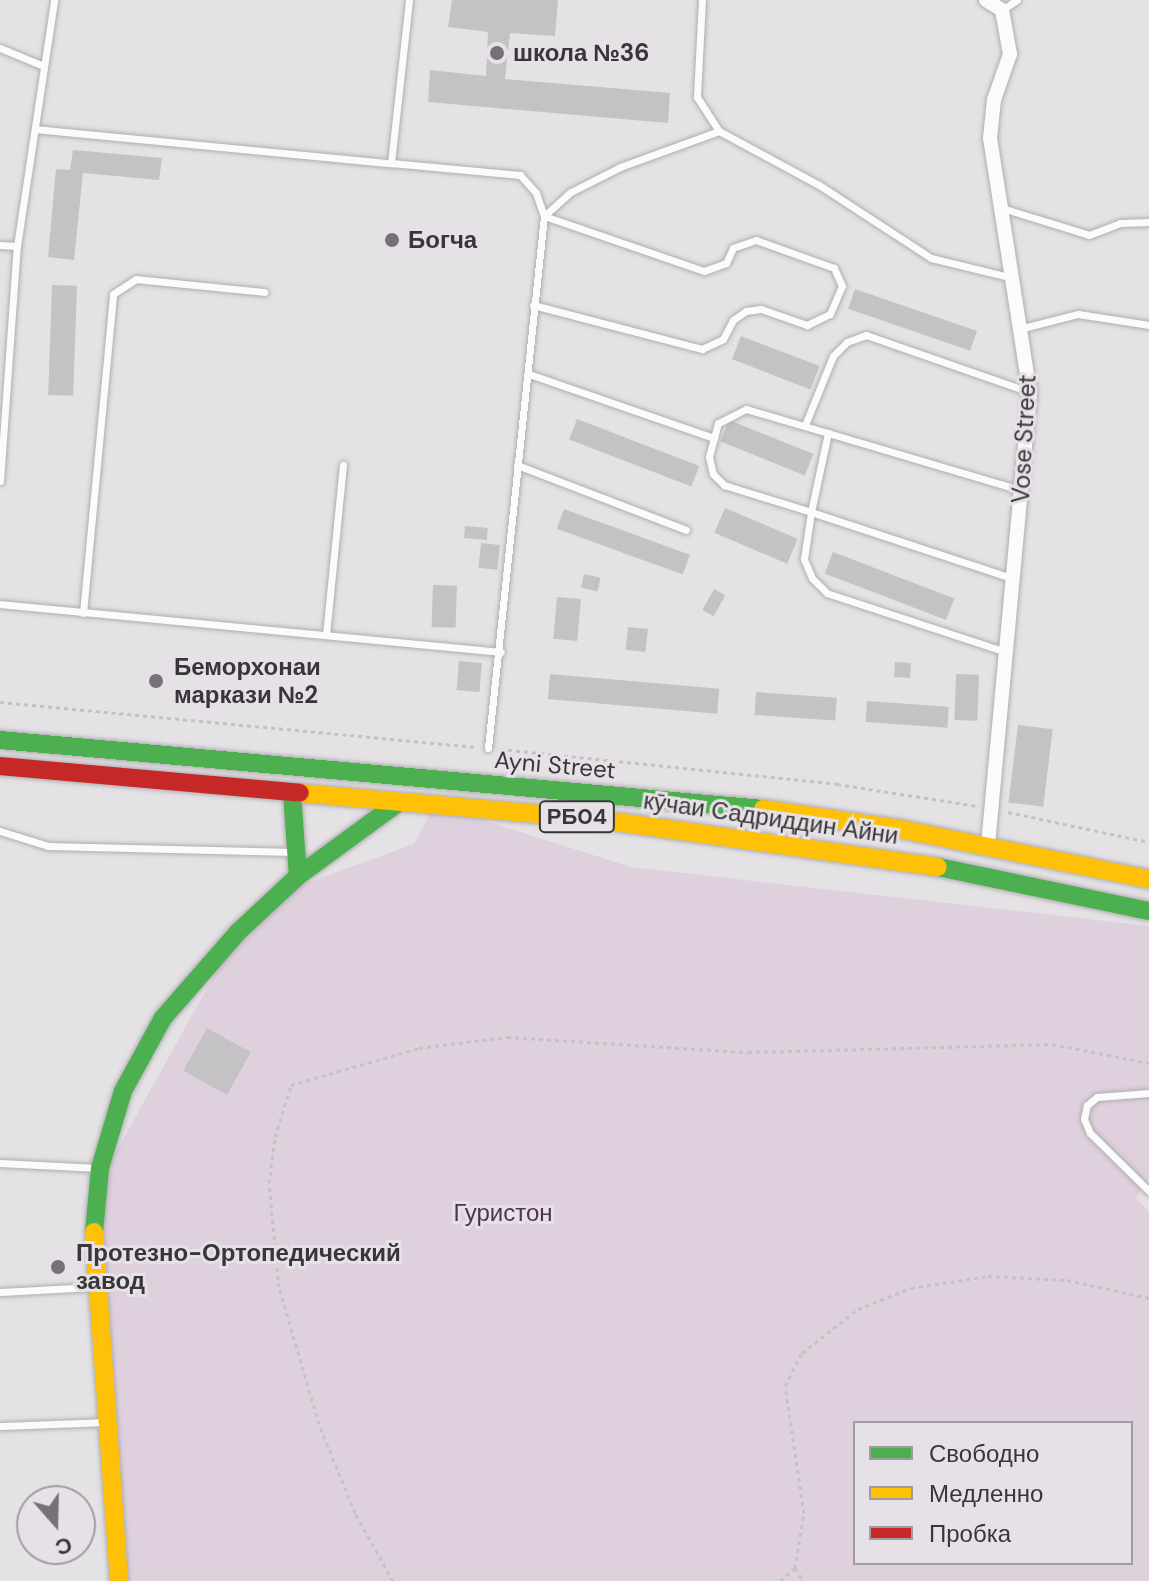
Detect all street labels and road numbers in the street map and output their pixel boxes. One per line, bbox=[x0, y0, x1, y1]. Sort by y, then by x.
street label: Vose Street bbox=[1006, 374, 1042, 504]
street label: Ayni Street bbox=[493, 745, 617, 785]
street label: кӯчаи Садриддин Айни bbox=[642, 786, 900, 850]
road number: РБ04 bbox=[537, 799, 617, 835]

